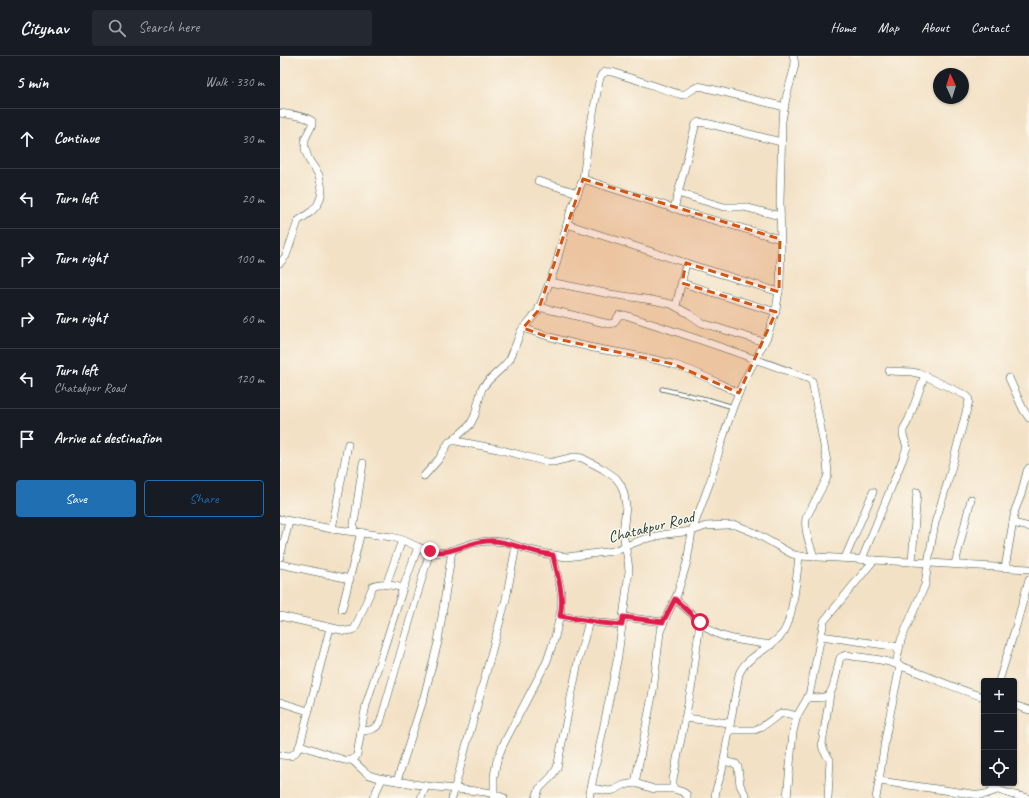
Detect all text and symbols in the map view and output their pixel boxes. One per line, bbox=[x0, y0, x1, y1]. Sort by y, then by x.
search box bbox=[92, 10, 372, 46]
text: Citynav bbox=[20, 16, 68, 40]
icon: search bbox=[106, 17, 128, 39]
text: Search here bbox=[138, 18, 199, 37]
text: Home bbox=[830, 19, 856, 36]
text: Map bbox=[878, 19, 899, 36]
text: About bbox=[921, 19, 949, 36]
text: Contact bbox=[971, 19, 1009, 36]
north arrow bbox=[933, 68, 969, 104]
text: 5 min bbox=[16, 72, 48, 93]
text: Walk · 330 m bbox=[205, 74, 264, 90]
icon: ahead bbox=[16, 128, 38, 150]
text: Continue bbox=[54, 129, 99, 148]
text: 30 m bbox=[242, 131, 264, 147]
icon: left bbox=[16, 188, 38, 210]
text: Turn left bbox=[54, 189, 97, 208]
text: 20 m bbox=[242, 191, 264, 207]
icon: right bbox=[16, 248, 38, 270]
text: Turn right bbox=[54, 249, 107, 268]
text: 100 m bbox=[236, 251, 264, 267]
icon: right bbox=[16, 308, 38, 330]
text: Turn right bbox=[54, 309, 107, 328]
text: 60 m bbox=[242, 311, 264, 327]
text: Turn left bbox=[54, 361, 97, 380]
icon: left bbox=[16, 368, 38, 390]
text: 120 m bbox=[236, 371, 264, 387]
text: Chatakpur Road bbox=[54, 380, 125, 396]
icon: arrive bbox=[16, 428, 38, 450]
text: Arrive at destination bbox=[54, 429, 161, 448]
button: Save bbox=[16, 480, 136, 517]
button: Share bbox=[144, 480, 264, 517]
street label: Chatakpur Road bbox=[606, 506, 699, 547]
route end bbox=[421, 542, 439, 560]
route start bbox=[691, 613, 709, 631]
map controls bbox=[981, 678, 1017, 786]
button: + bbox=[981, 678, 1017, 714]
button: − bbox=[981, 714, 1017, 750]
button: locate bbox=[981, 750, 1017, 786]

